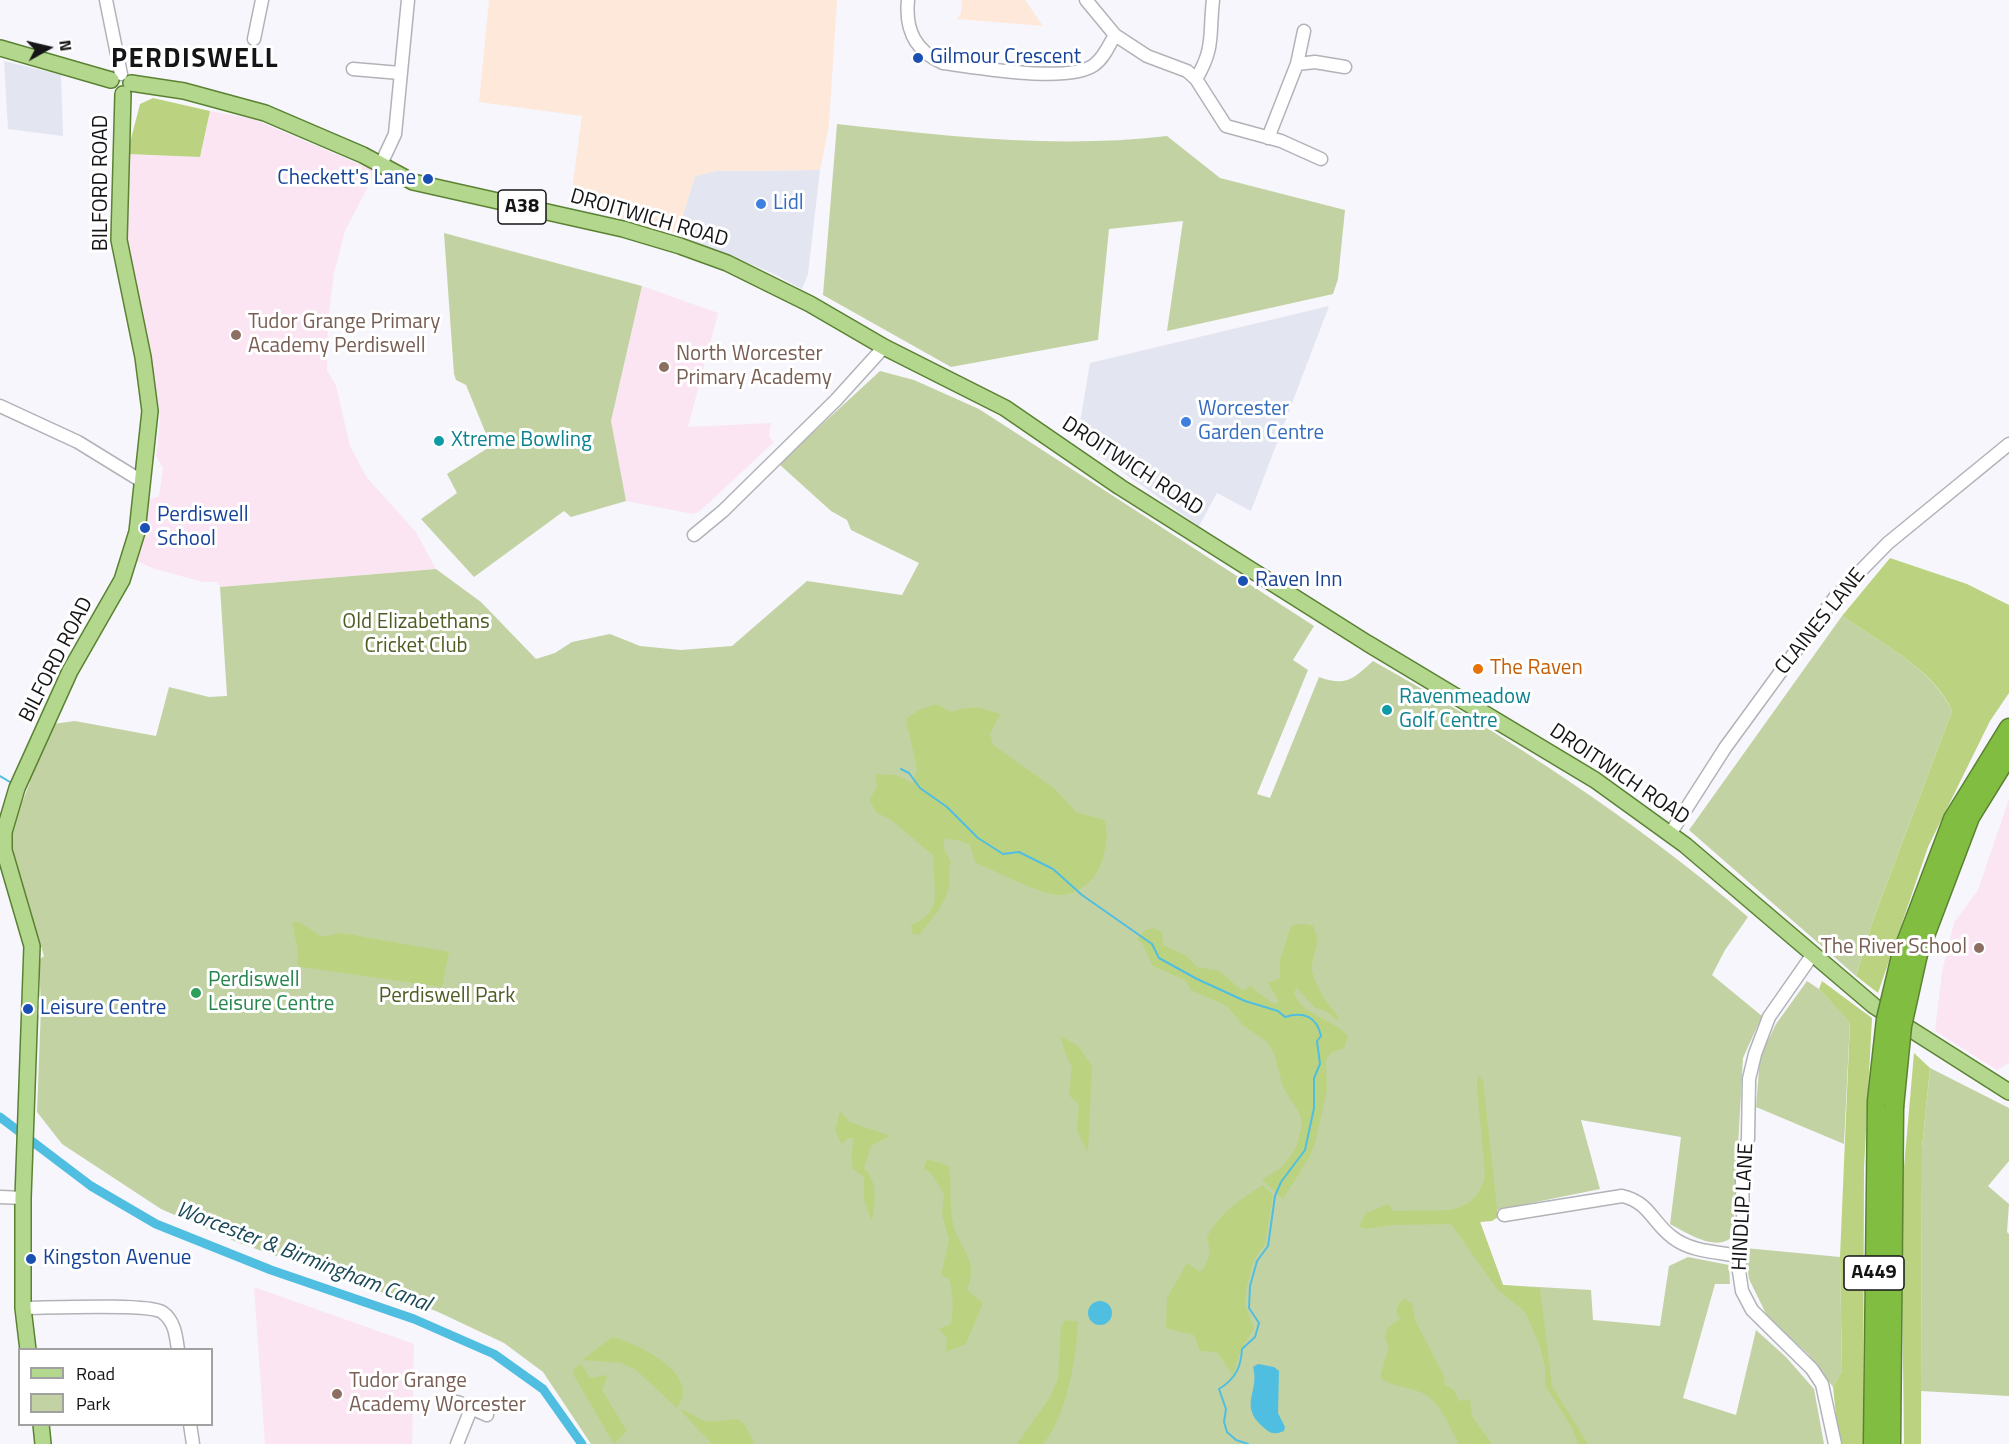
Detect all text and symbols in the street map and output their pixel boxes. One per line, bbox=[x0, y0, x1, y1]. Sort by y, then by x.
north arrow bbox=[18, 18, 78, 78]
text: N bbox=[53, 38, 78, 53]
district label: PERDISWELL bbox=[111, 44, 279, 76]
place label: Gilmour Crescent bbox=[930, 45, 1081, 71]
marker: Gilmour Crescent bbox=[911, 51, 925, 65]
street label: BILFORD ROAD bbox=[89, 115, 115, 251]
place label: Checkett's Lane bbox=[277, 166, 416, 192]
marker: Checkett's Lane bbox=[421, 172, 435, 186]
street label: DROITWICH ROAD bbox=[567, 184, 731, 254]
road number: A38 bbox=[498, 190, 546, 224]
place label: Lidl bbox=[773, 191, 804, 217]
marker: Lidl bbox=[754, 197, 768, 211]
place label: Tudor Grange Primary Academy Perdiswell bbox=[248, 310, 440, 360]
marker: Tudor Grange Primary Academy Perdiswell bbox=[229, 328, 243, 342]
place label: North Worcester Primary Academy bbox=[676, 342, 832, 392]
marker: North Worcester Primary Academy bbox=[657, 360, 671, 374]
place label: Worcester Garden Centre bbox=[1198, 397, 1324, 447]
street label: DROITWICH ROAD bbox=[1057, 412, 1207, 522]
marker: Worcester Garden Centre bbox=[1179, 415, 1193, 429]
place label: Xtreme Bowling bbox=[451, 428, 592, 454]
marker: Xtreme Bowling bbox=[432, 434, 446, 448]
place label: Perdiswell School bbox=[157, 503, 249, 553]
marker: Perdiswell School bbox=[138, 521, 152, 535]
street label: CLAINES LANE bbox=[1771, 564, 1871, 680]
place label: Raven Inn bbox=[1255, 568, 1342, 594]
marker: Raven Inn bbox=[1236, 574, 1250, 588]
street label: BILFORD ROAD bbox=[15, 593, 99, 727]
park label: Old Elizabethans Cricket Club bbox=[342, 610, 490, 660]
place label: The Raven bbox=[1490, 656, 1583, 682]
marker: The Raven bbox=[1471, 662, 1485, 676]
place label: Ravenmeadow Golf Centre bbox=[1399, 685, 1531, 735]
marker: Ravenmeadow Golf Centre bbox=[1380, 703, 1394, 717]
street label: DROITWICH ROAD bbox=[1544, 719, 1694, 831]
place label: The River School bbox=[1821, 935, 1967, 961]
marker: The River School bbox=[1972, 941, 1986, 955]
place label: Perdiswell Leisure Centre bbox=[208, 968, 334, 1018]
park label: Perdiswell Park bbox=[379, 984, 515, 1010]
marker: Perdiswell Leisure Centre bbox=[189, 986, 203, 1000]
place label: Leisure Centre bbox=[40, 996, 166, 1022]
marker: Leisure Centre bbox=[21, 1002, 35, 1016]
street label: HINDLIP LANE bbox=[1728, 1143, 1760, 1271]
water label: Worcester & Birmingham Canal bbox=[172, 1197, 434, 1319]
place label: Kingston Avenue bbox=[43, 1246, 191, 1272]
marker: Kingston Avenue bbox=[24, 1252, 38, 1266]
road number: A449 bbox=[1844, 1256, 1904, 1290]
legend bbox=[18, 1348, 213, 1426]
text: Road bbox=[76, 1360, 115, 1387]
place label: Tudor Grange Academy Worcester bbox=[349, 1369, 526, 1419]
marker: Tudor Grange Academy Worcester bbox=[330, 1387, 344, 1401]
text: Park bbox=[76, 1390, 110, 1417]

